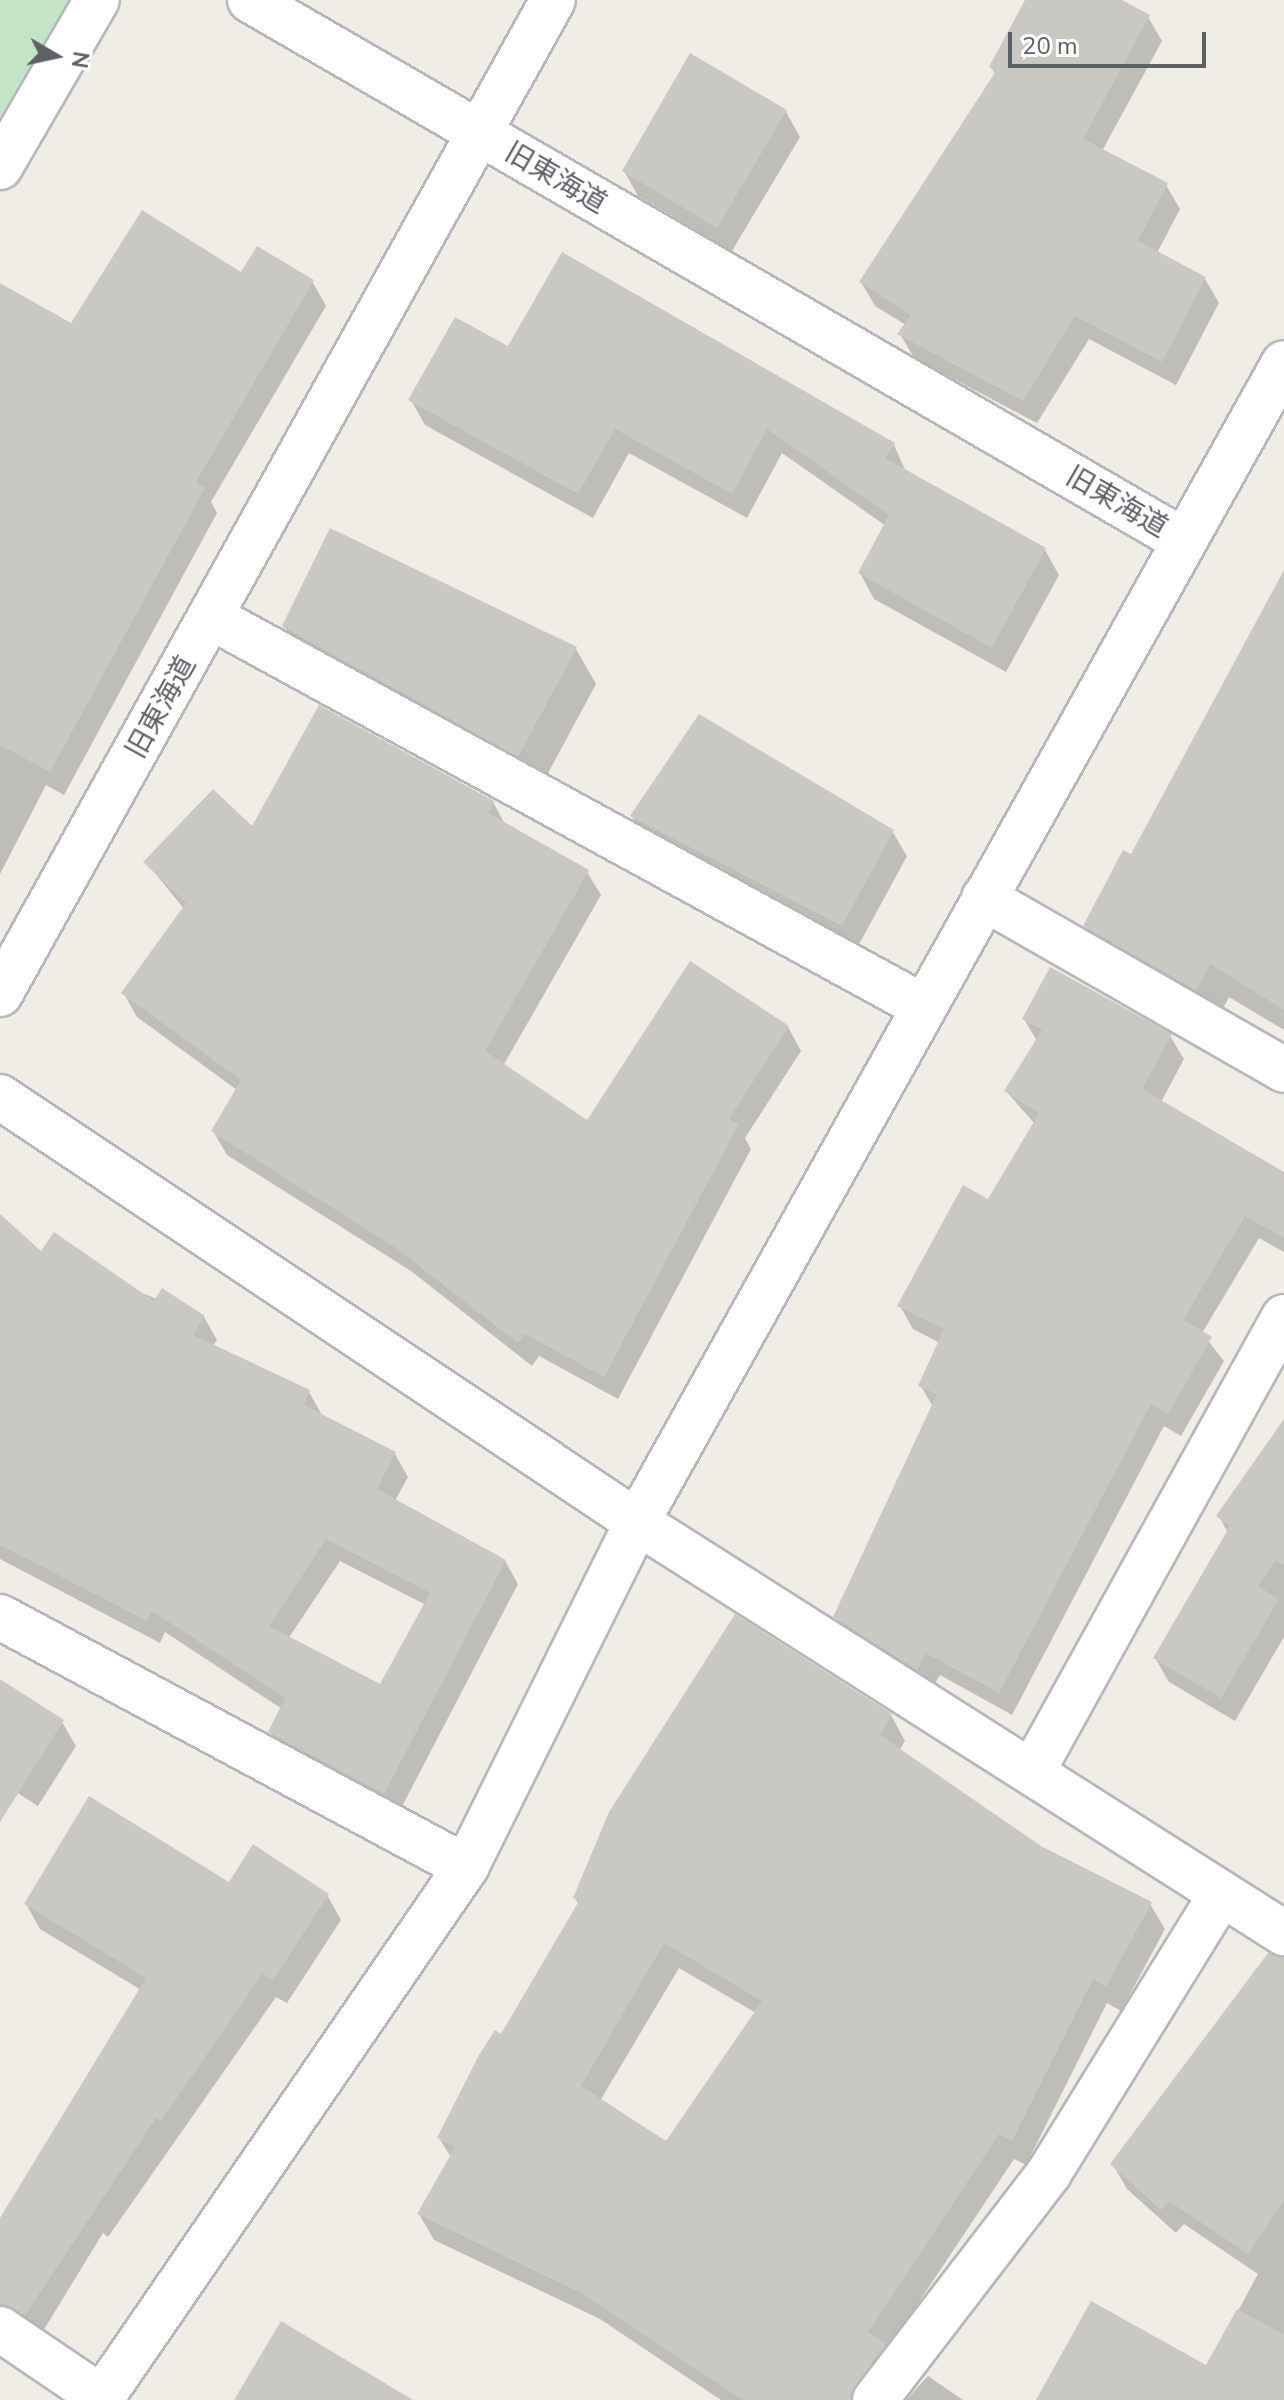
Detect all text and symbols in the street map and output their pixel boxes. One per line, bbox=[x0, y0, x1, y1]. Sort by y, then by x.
north arrow bbox=[16, 16, 96, 96]
scale bar bbox=[1012, 16, 1210, 66]
text: 20 m bbox=[1022, 30, 1078, 62]
text: N bbox=[64, 49, 96, 70]
street label: 旧東海道 bbox=[499, 135, 613, 221]
street label: 旧東海道 bbox=[1060, 459, 1174, 545]
street label: 旧東海道 bbox=[119, 650, 203, 764]

